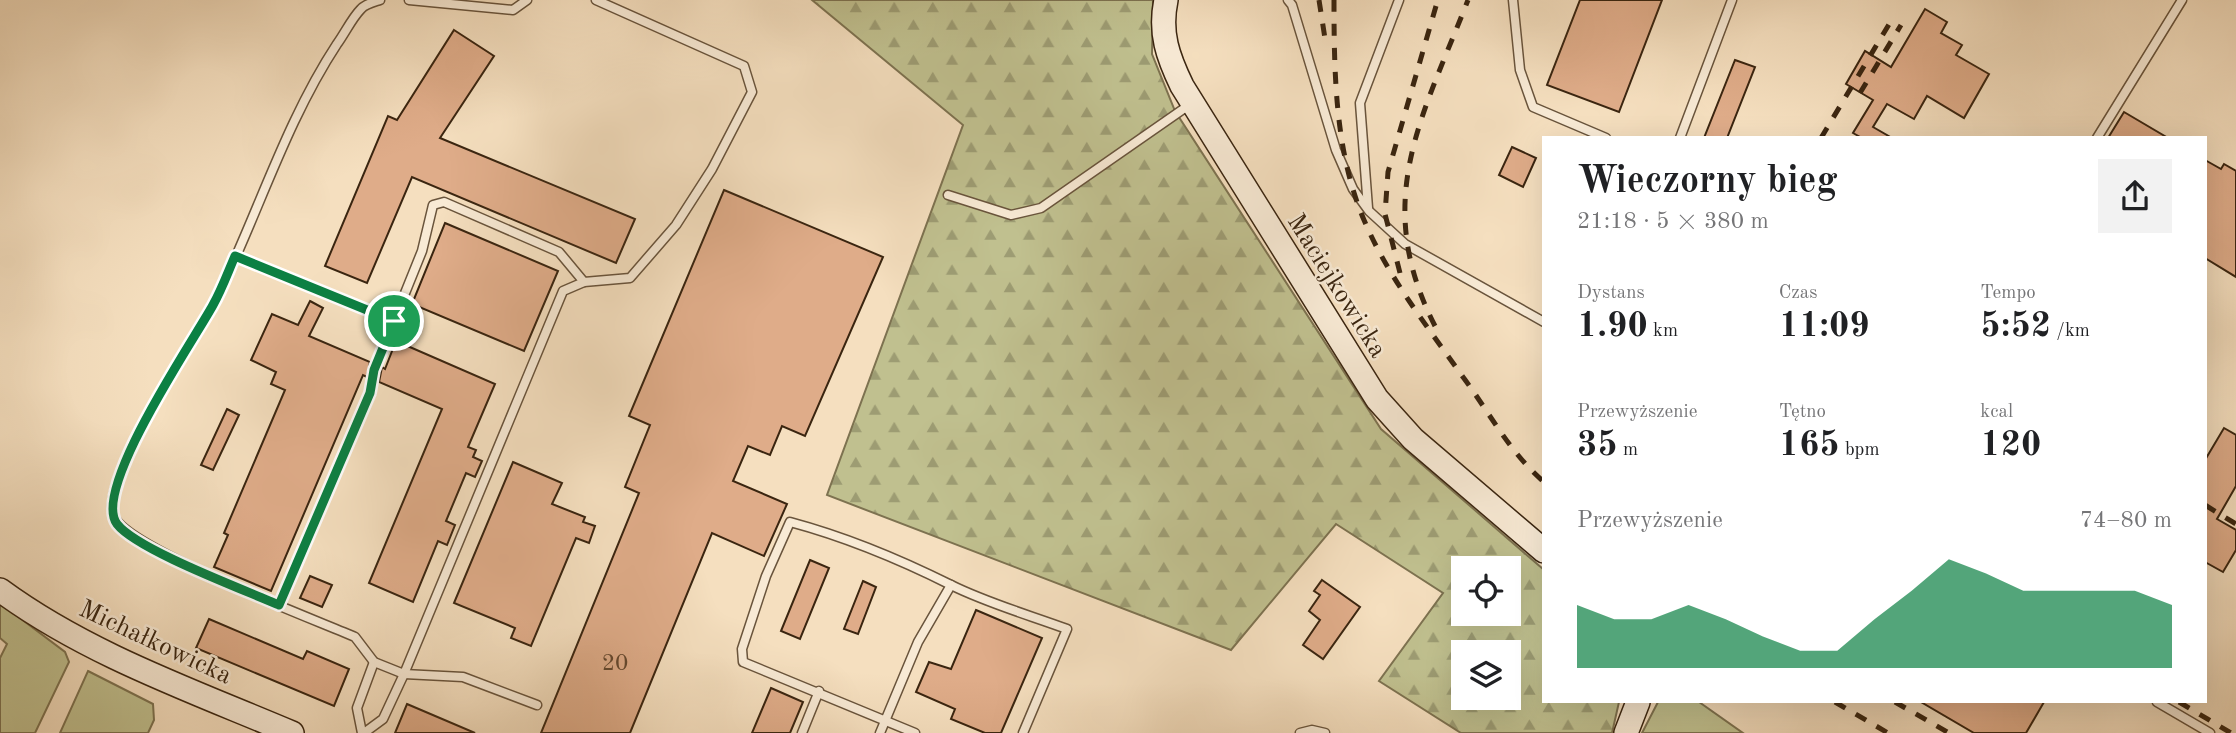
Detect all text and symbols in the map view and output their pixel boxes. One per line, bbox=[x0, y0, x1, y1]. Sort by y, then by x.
button: share bbox=[2098, 159, 2172, 233]
text: Wieczorny bieg bbox=[1577, 163, 1838, 201]
street label: Maciejkowicka bbox=[1282, 210, 1391, 363]
text: 21:18 · 5 × 380 m bbox=[1577, 210, 1769, 233]
text: Dystans bbox=[1577, 284, 1645, 303]
text: Czas bbox=[1779, 284, 1817, 303]
text: Tempo bbox=[1980, 284, 2036, 303]
pin bbox=[364, 291, 424, 351]
icon: arrive bbox=[375, 302, 413, 340]
text: 1.90 bbox=[1577, 309, 1648, 344]
text: 11:09 bbox=[1779, 309, 1870, 344]
text: 5:52 bbox=[1980, 309, 2051, 344]
text: km bbox=[1648, 322, 1678, 341]
text: /km bbox=[2051, 322, 2090, 341]
text: Przewyższenie bbox=[1577, 403, 1697, 422]
text: Tętno bbox=[1779, 403, 1826, 422]
text: kcal bbox=[1980, 403, 2013, 422]
text: 35 bbox=[1577, 428, 1618, 463]
text: 165 bbox=[1779, 428, 1840, 463]
text: 120 bbox=[1980, 428, 2041, 463]
text: m bbox=[1618, 441, 1638, 460]
text: bpm bbox=[1840, 441, 1880, 460]
text: Przewyższenie bbox=[1577, 509, 1723, 532]
text: 74–80 m bbox=[2080, 509, 2172, 532]
map controls bbox=[1451, 556, 1521, 710]
button: locate bbox=[1451, 556, 1521, 626]
street label: Michałkowicka bbox=[75, 596, 236, 690]
button: layers bbox=[1451, 640, 1521, 710]
house number: 20 bbox=[602, 652, 628, 675]

